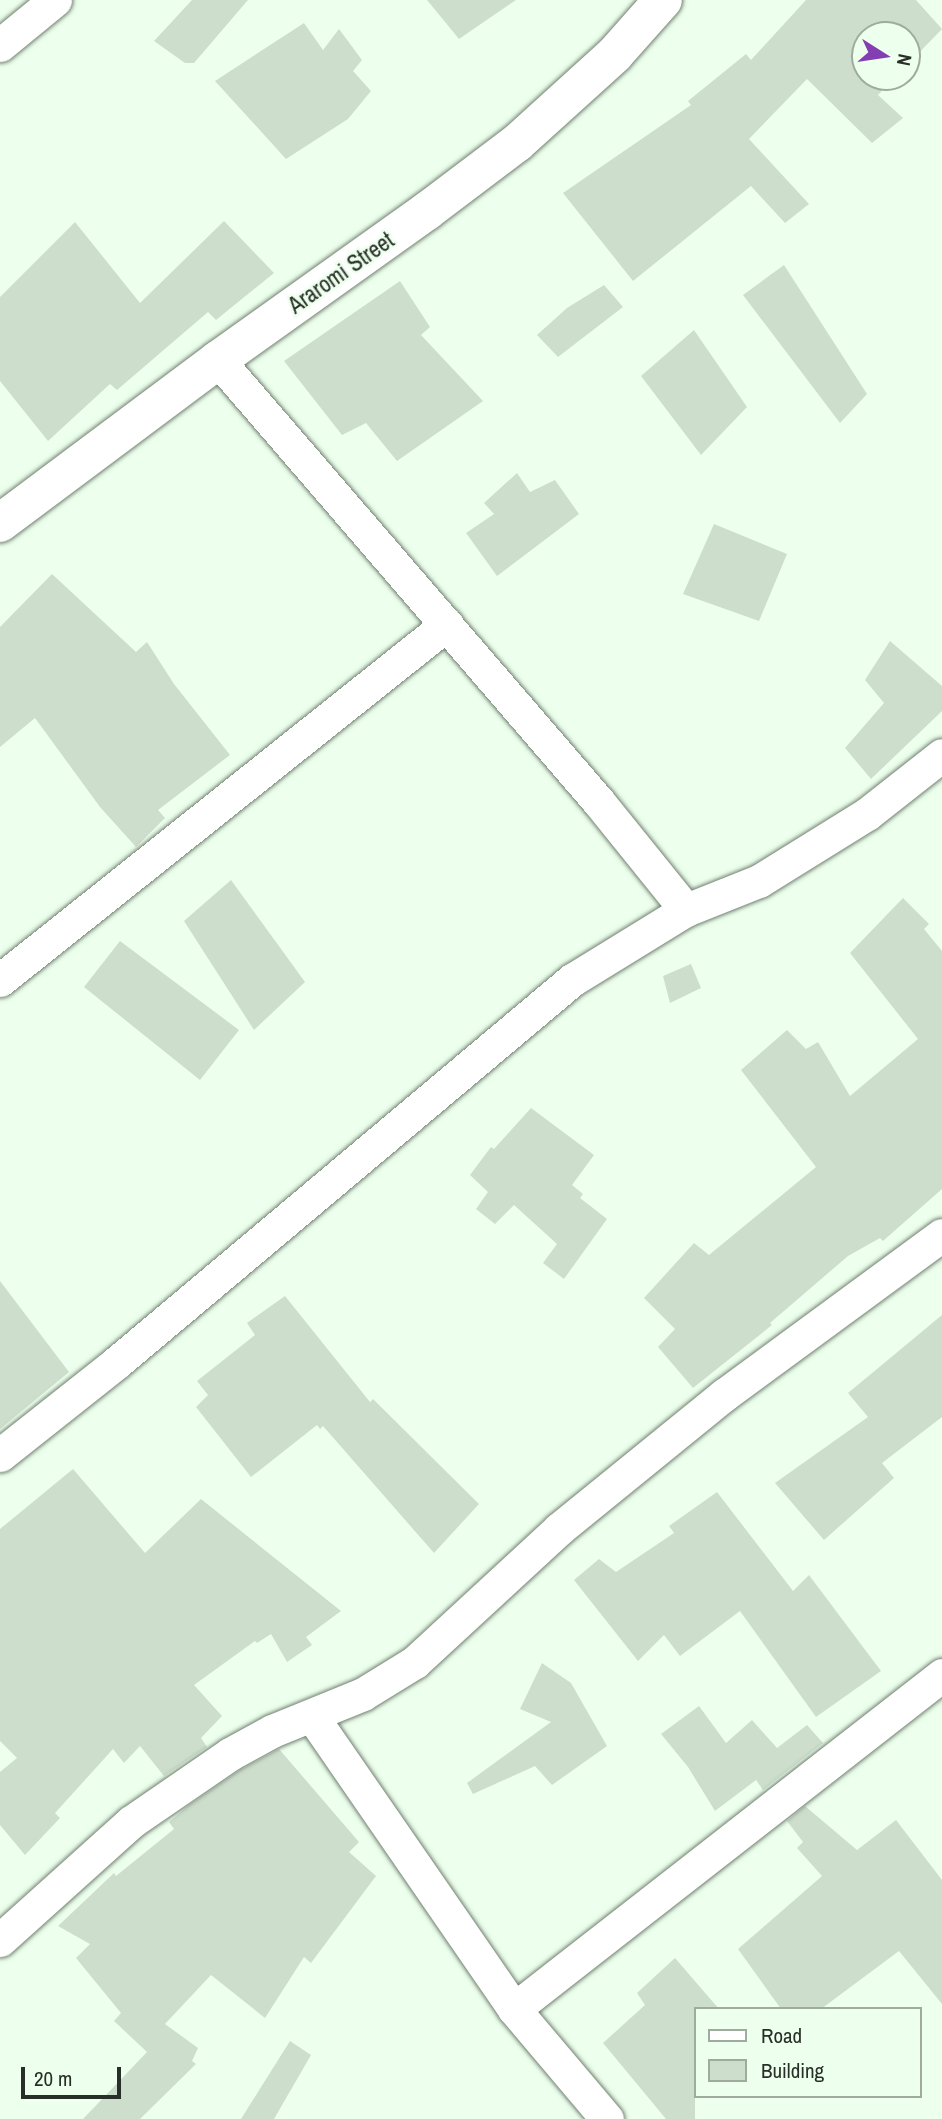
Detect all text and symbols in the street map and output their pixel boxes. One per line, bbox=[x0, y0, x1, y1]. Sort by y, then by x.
north arrow bbox=[851, 21, 921, 91]
text: N bbox=[891, 52, 918, 68]
street label: Araromi Street bbox=[283, 227, 399, 319]
legend bbox=[694, 2007, 921, 2098]
text: Road bbox=[761, 2021, 802, 2050]
scale bar bbox=[24, 2052, 124, 2096]
text: Building bbox=[761, 2056, 824, 2085]
text: 20 m bbox=[34, 2064, 72, 2093]

